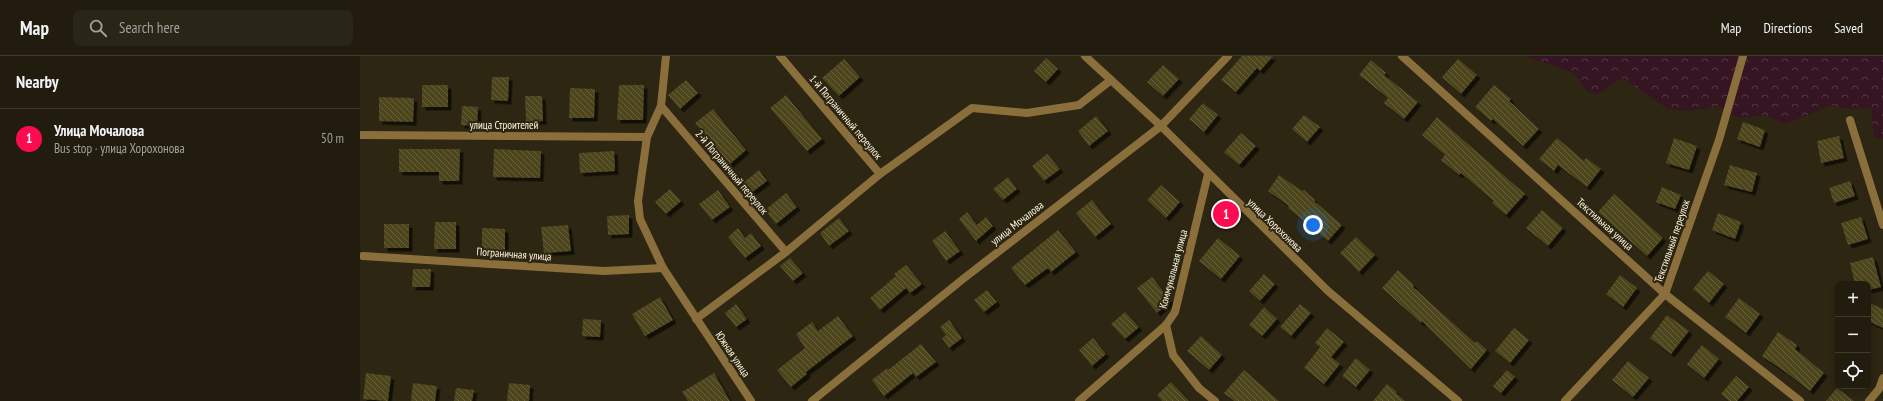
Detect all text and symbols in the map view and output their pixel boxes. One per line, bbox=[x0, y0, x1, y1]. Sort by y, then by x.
search box bbox=[73, 10, 353, 46]
text: Map bbox=[20, 16, 49, 40]
icon: search bbox=[87, 17, 109, 39]
text: Search here bbox=[119, 18, 180, 37]
text: Map bbox=[1721, 19, 1741, 37]
text: Directions bbox=[1763, 19, 1812, 37]
text: Saved bbox=[1834, 19, 1863, 37]
text: Nearby bbox=[16, 71, 59, 93]
street label: 1-й Пограничный переулок bbox=[807, 72, 886, 163]
street label: улица Строителей bbox=[470, 118, 539, 132]
text: Улица Мочалова bbox=[54, 121, 144, 140]
street label: 2-й Пограничный переулок bbox=[693, 127, 772, 218]
text: 1 bbox=[26, 130, 32, 147]
text: 50 m bbox=[321, 130, 344, 147]
text: Bus stop · улица Хорохонова bbox=[54, 140, 185, 157]
street label: улица Хорохонова bbox=[1244, 195, 1306, 255]
street label: Текстильная улица bbox=[1574, 195, 1636, 253]
street label: Текстильный переулок bbox=[1651, 197, 1693, 284]
street label: улица Мочалова bbox=[988, 198, 1046, 248]
pin: 1 bbox=[1213, 199, 1239, 229]
your location bbox=[1303, 215, 1323, 235]
street label: Коммунальная улица bbox=[1156, 228, 1190, 310]
street label: Пограничная улица bbox=[476, 244, 552, 264]
map controls bbox=[1835, 281, 1871, 389]
button: + bbox=[1835, 281, 1871, 317]
button: − bbox=[1835, 317, 1871, 353]
street label: Южная улица bbox=[713, 328, 753, 380]
button: locate bbox=[1835, 353, 1871, 389]

